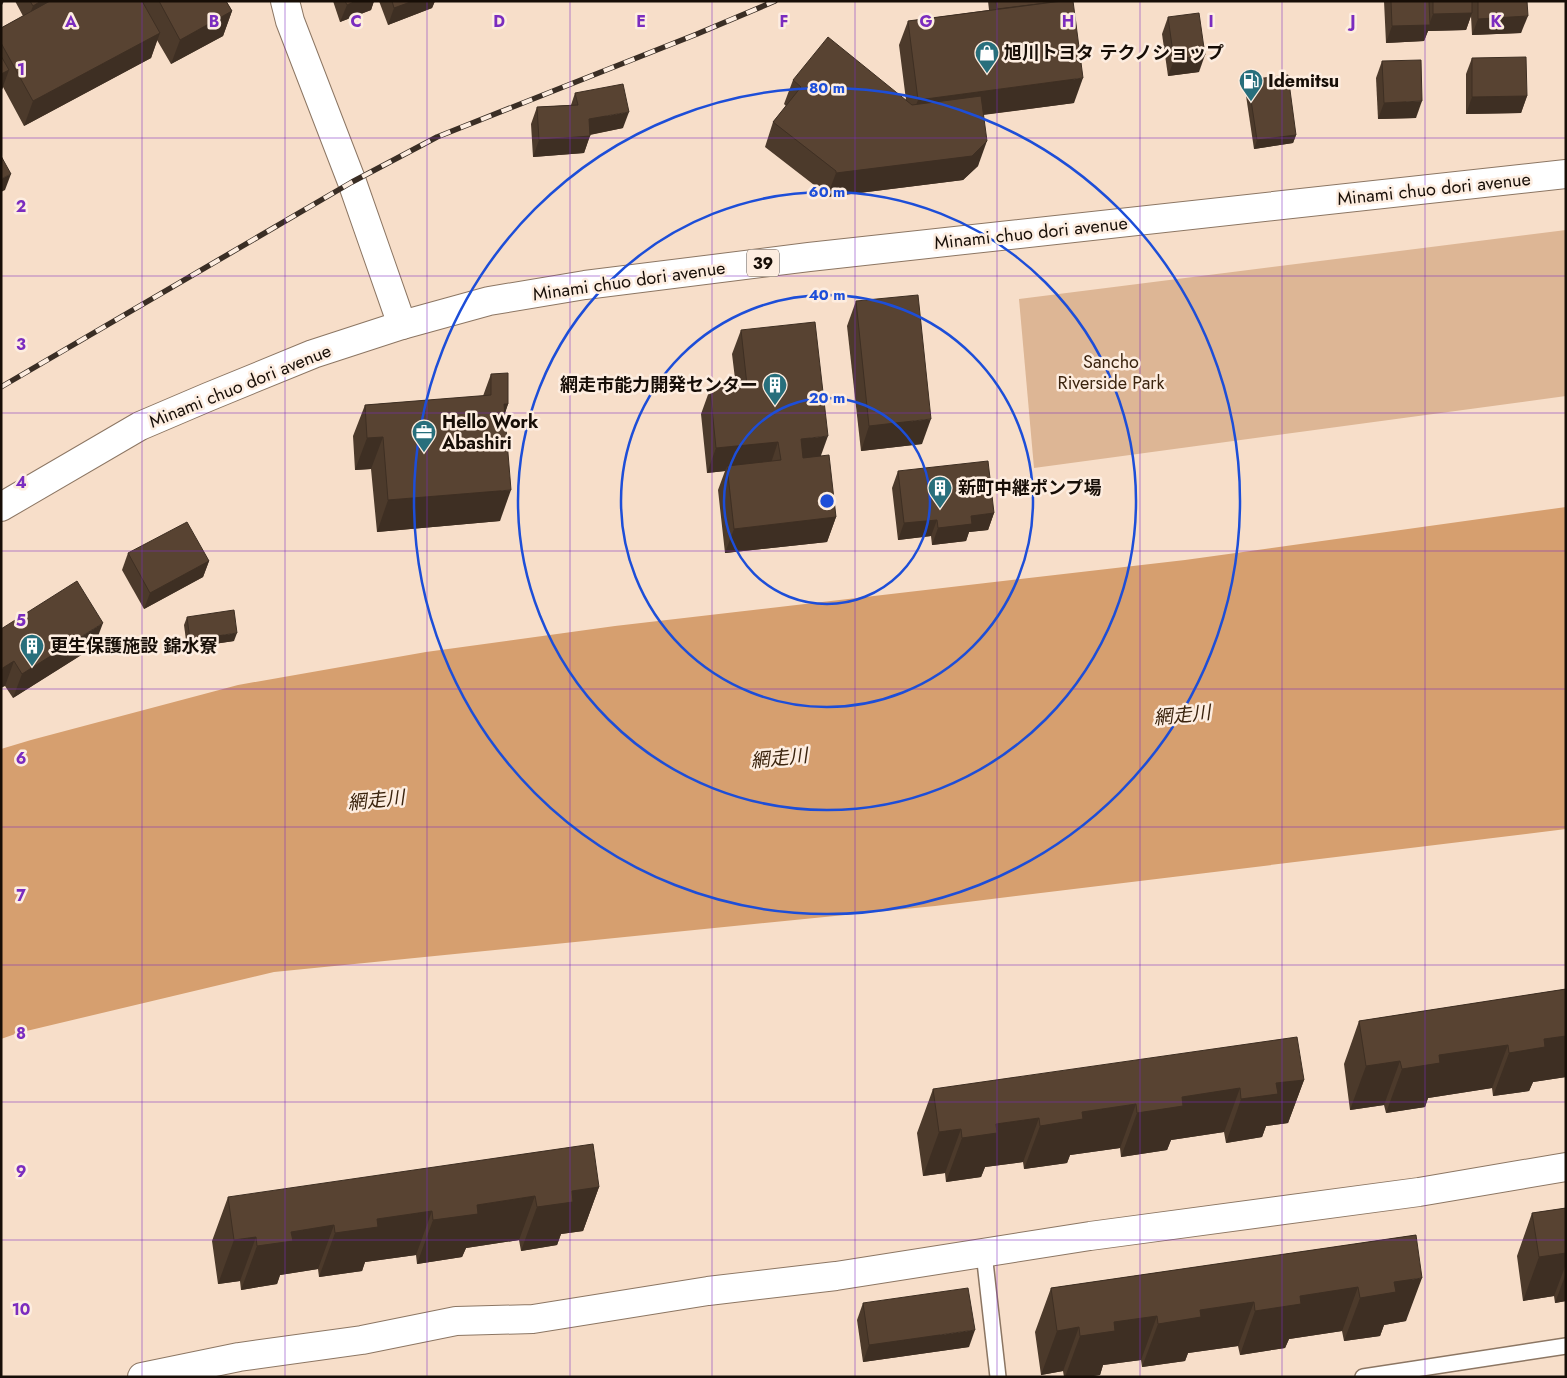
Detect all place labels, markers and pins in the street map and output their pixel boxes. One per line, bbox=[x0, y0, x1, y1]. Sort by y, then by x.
shop icon: 旭川トヨタ テクノショップ bbox=[974, 40, 1000, 74]
place label: 旭川トヨタ テクノショップ bbox=[1004, 40, 1224, 66]
fuel station icon: Idemitsu bbox=[1238, 68, 1264, 102]
place label: Idemitsu bbox=[1268, 68, 1339, 94]
place label: 網走市能力開発センター bbox=[560, 372, 758, 398]
building icon: 網走市能力開発センター bbox=[762, 372, 788, 406]
place label: Hello Work Abashiri bbox=[441, 409, 539, 456]
office icon: Hello Work Abashiri bbox=[411, 419, 437, 453]
building icon: 新町中継ポンプ場 bbox=[927, 475, 953, 509]
place label: 新町中継ポンプ場 bbox=[958, 475, 1101, 501]
centre of rings bbox=[818, 492, 836, 510]
building icon: 更生保護施設 錦水寮 bbox=[19, 633, 45, 667]
place label: 更生保護施設 錦水寮 bbox=[50, 633, 217, 659]

